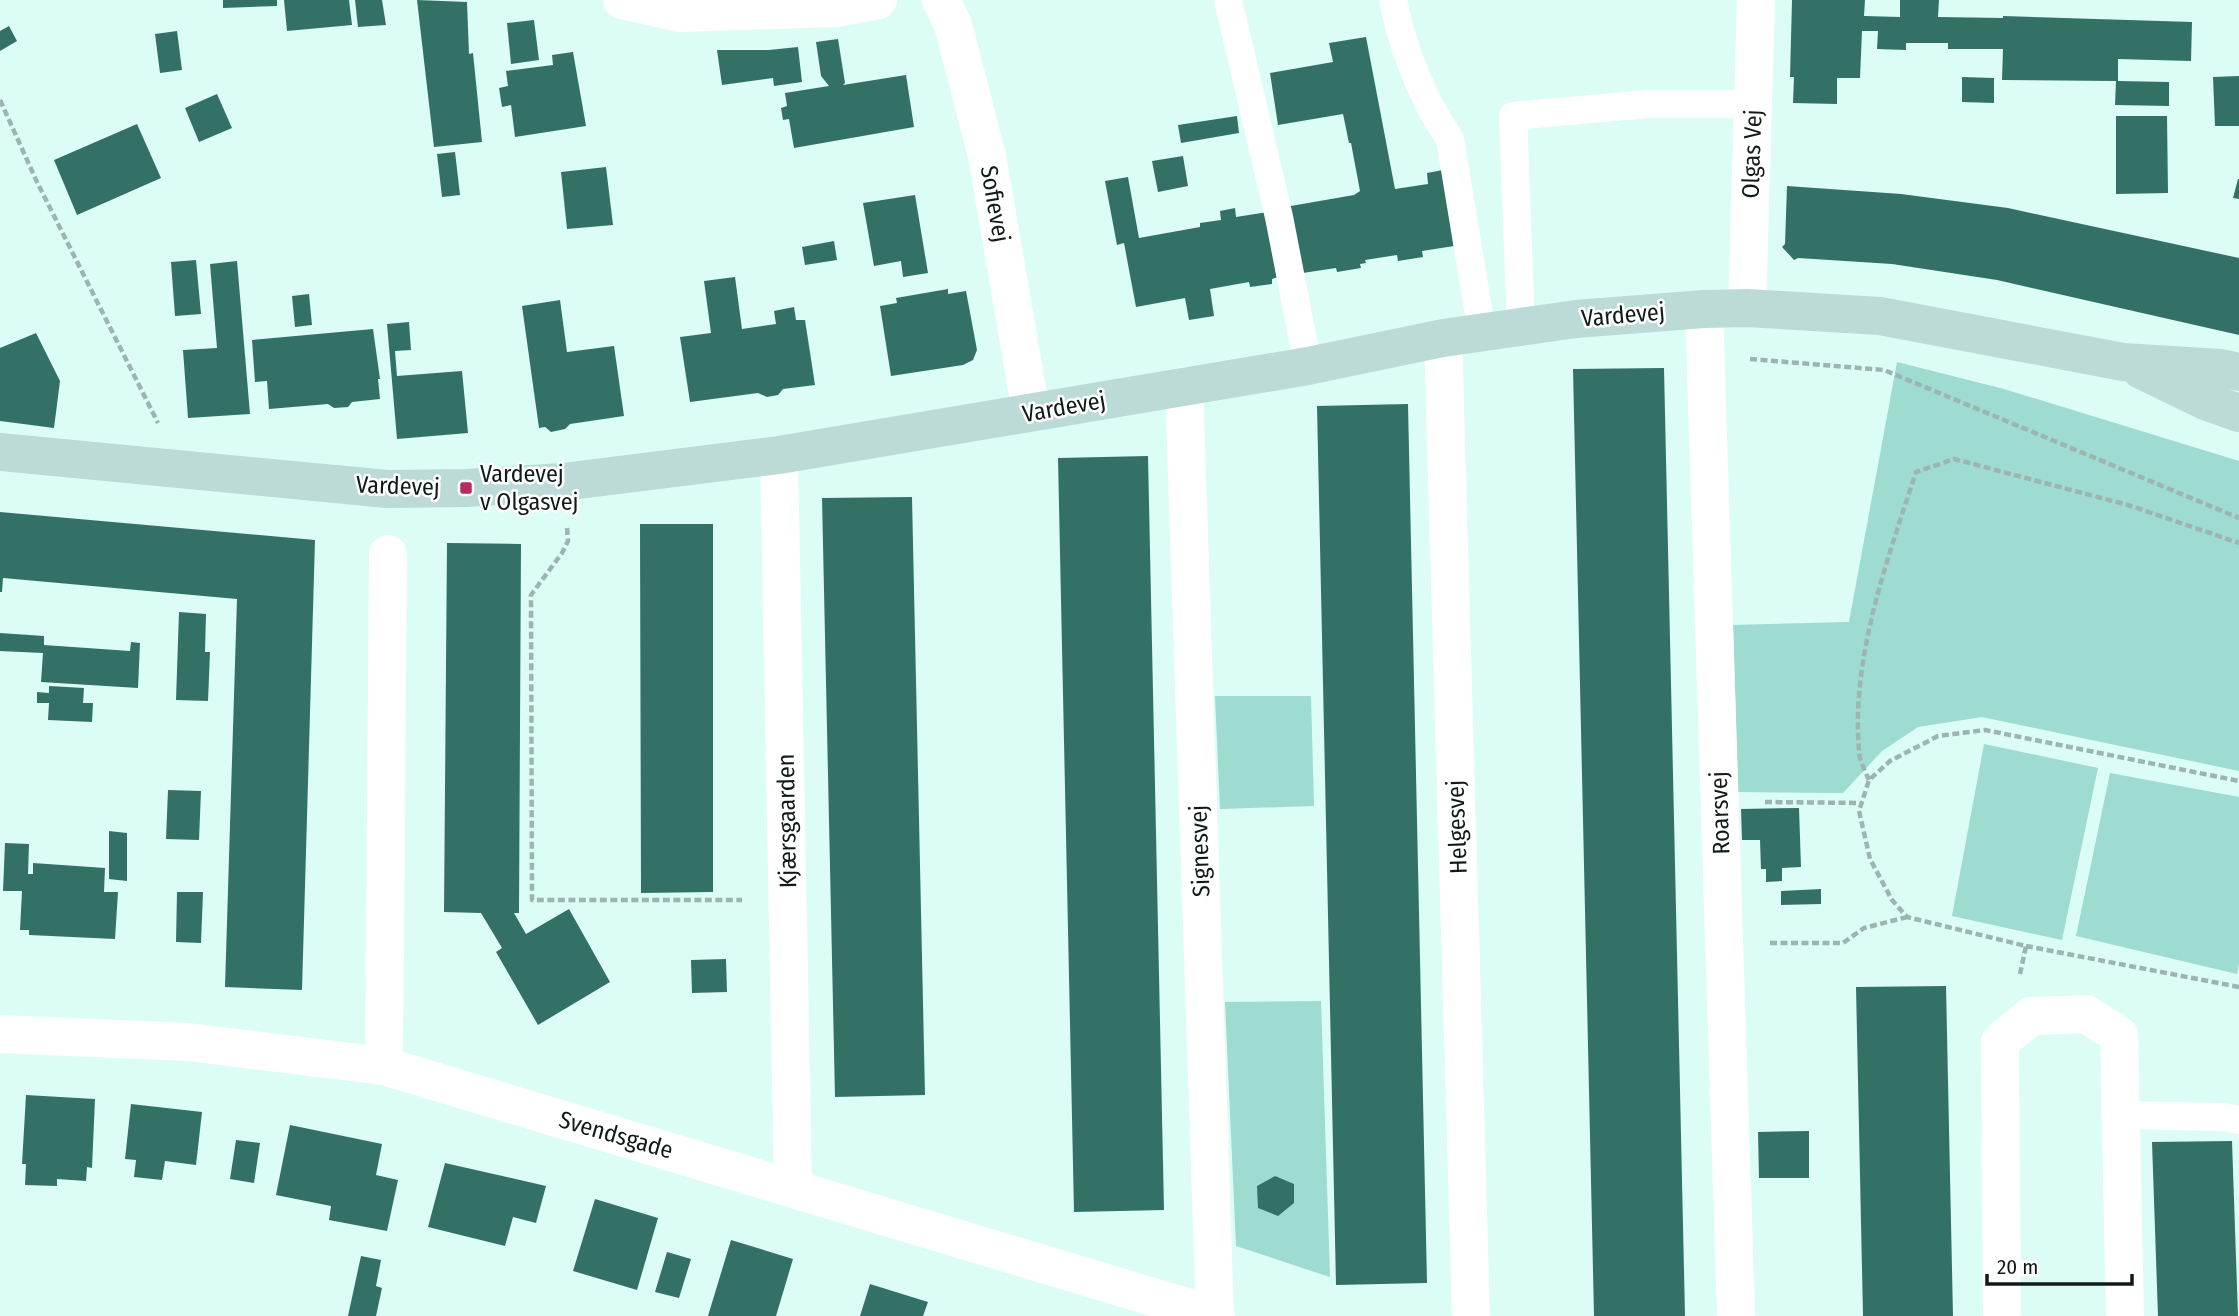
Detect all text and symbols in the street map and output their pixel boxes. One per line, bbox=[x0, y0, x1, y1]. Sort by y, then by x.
street label: Olgas Vej bbox=[1736, 109, 1768, 199]
street label: Sofievej bbox=[974, 163, 1016, 245]
street label: Vardevej bbox=[1580, 297, 1666, 333]
street label: Vardevej bbox=[1020, 386, 1108, 428]
place label: Vardevej v Olgasvej bbox=[480, 460, 579, 516]
street label: Vardevej bbox=[356, 471, 440, 501]
marker: Vardevej v Olgasvej bbox=[458, 480, 474, 496]
street label: Kjærsgaarden bbox=[772, 753, 802, 889]
street label: Roarsvej bbox=[1705, 771, 1735, 855]
street label: Helgesvej bbox=[1441, 780, 1473, 874]
street label: Signesvej bbox=[1184, 804, 1216, 898]
street label: Svendsgade bbox=[556, 1105, 676, 1165]
scale bar bbox=[1987, 1242, 2132, 1286]
text: 20 m bbox=[1997, 1254, 2038, 1280]

